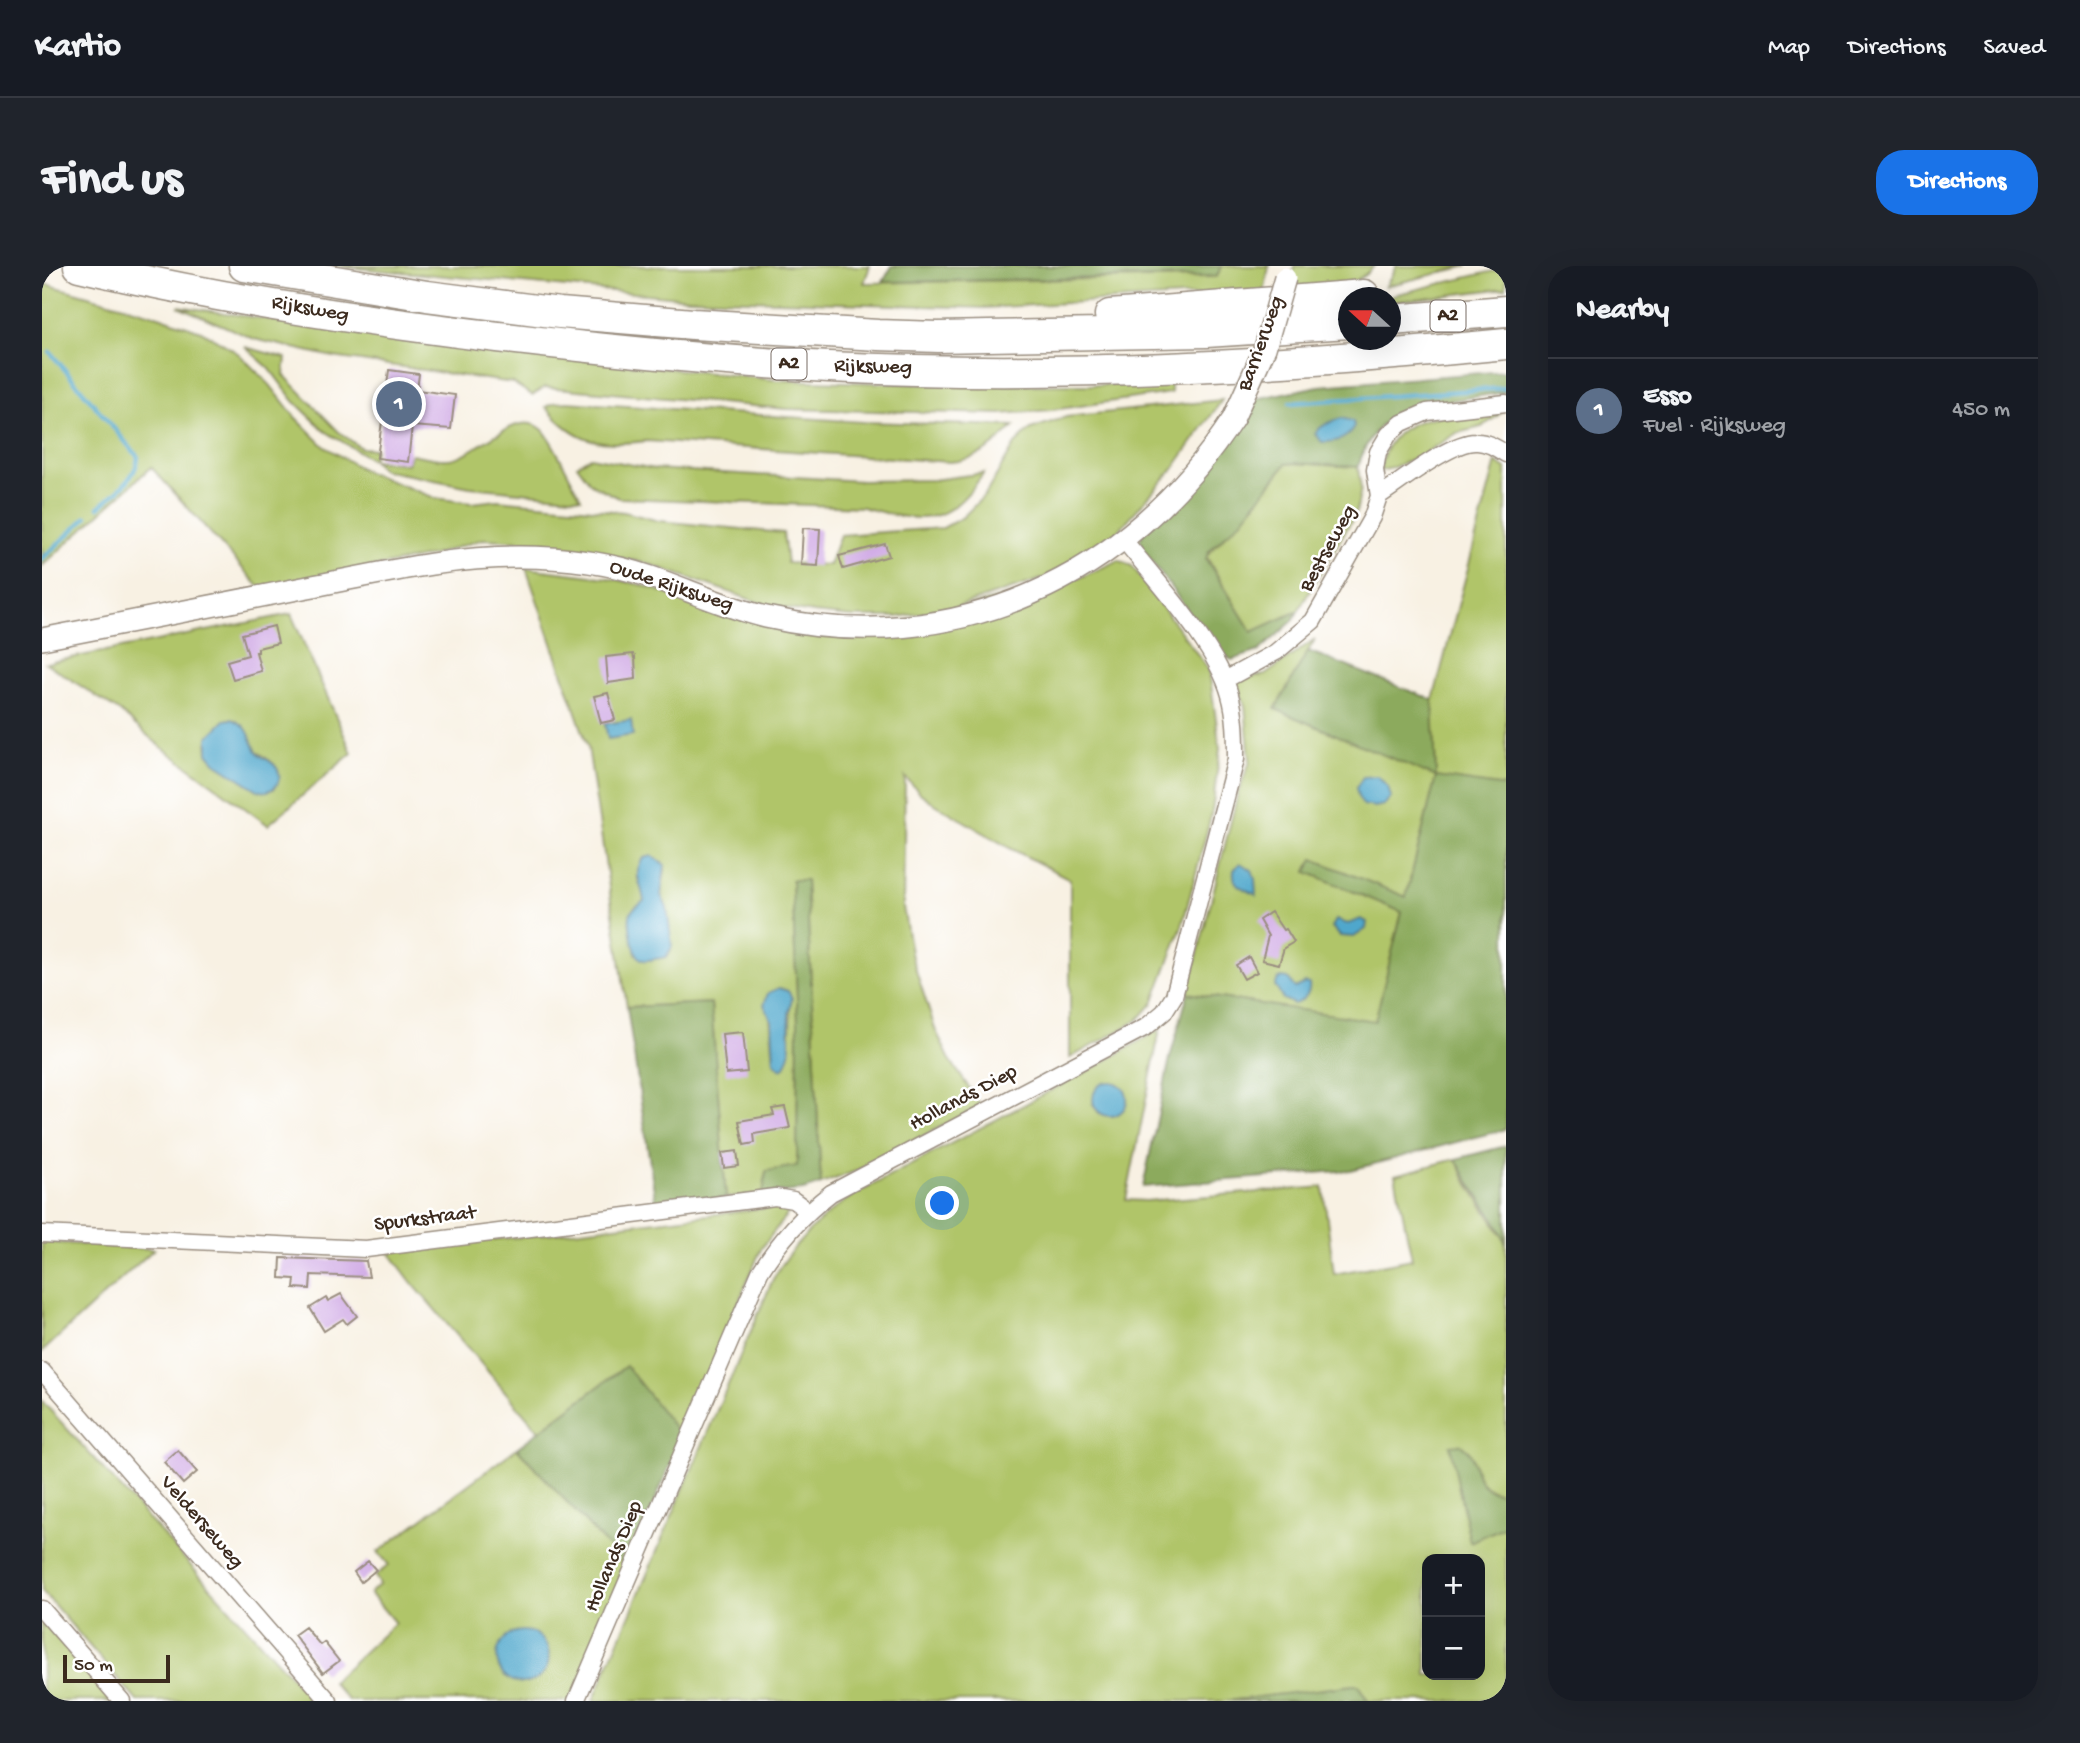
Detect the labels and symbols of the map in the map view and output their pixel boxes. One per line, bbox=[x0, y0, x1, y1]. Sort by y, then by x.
north arrow bbox=[1338, 287, 1401, 350]
street label: Rijksweg bbox=[270, 291, 351, 329]
street label: Barrierweg bbox=[1233, 293, 1291, 396]
road number: A2 bbox=[1430, 300, 1466, 332]
road number: A2 bbox=[772, 348, 806, 380]
street label: Rijksweg bbox=[834, 355, 912, 381]
pin: 1 bbox=[376, 378, 422, 430]
street label: Bestseweg bbox=[1294, 501, 1363, 598]
street label: Oude Rijksweg bbox=[606, 555, 736, 619]
street label: Hollands Diep bbox=[906, 1060, 1023, 1138]
your location bbox=[925, 1186, 959, 1220]
street label: Spurkstraat bbox=[373, 1201, 480, 1239]
street label: Velderseweg bbox=[153, 1471, 248, 1575]
street label: Hollands Diep bbox=[580, 1497, 650, 1616]
scale bar bbox=[63, 1652, 170, 1684]

